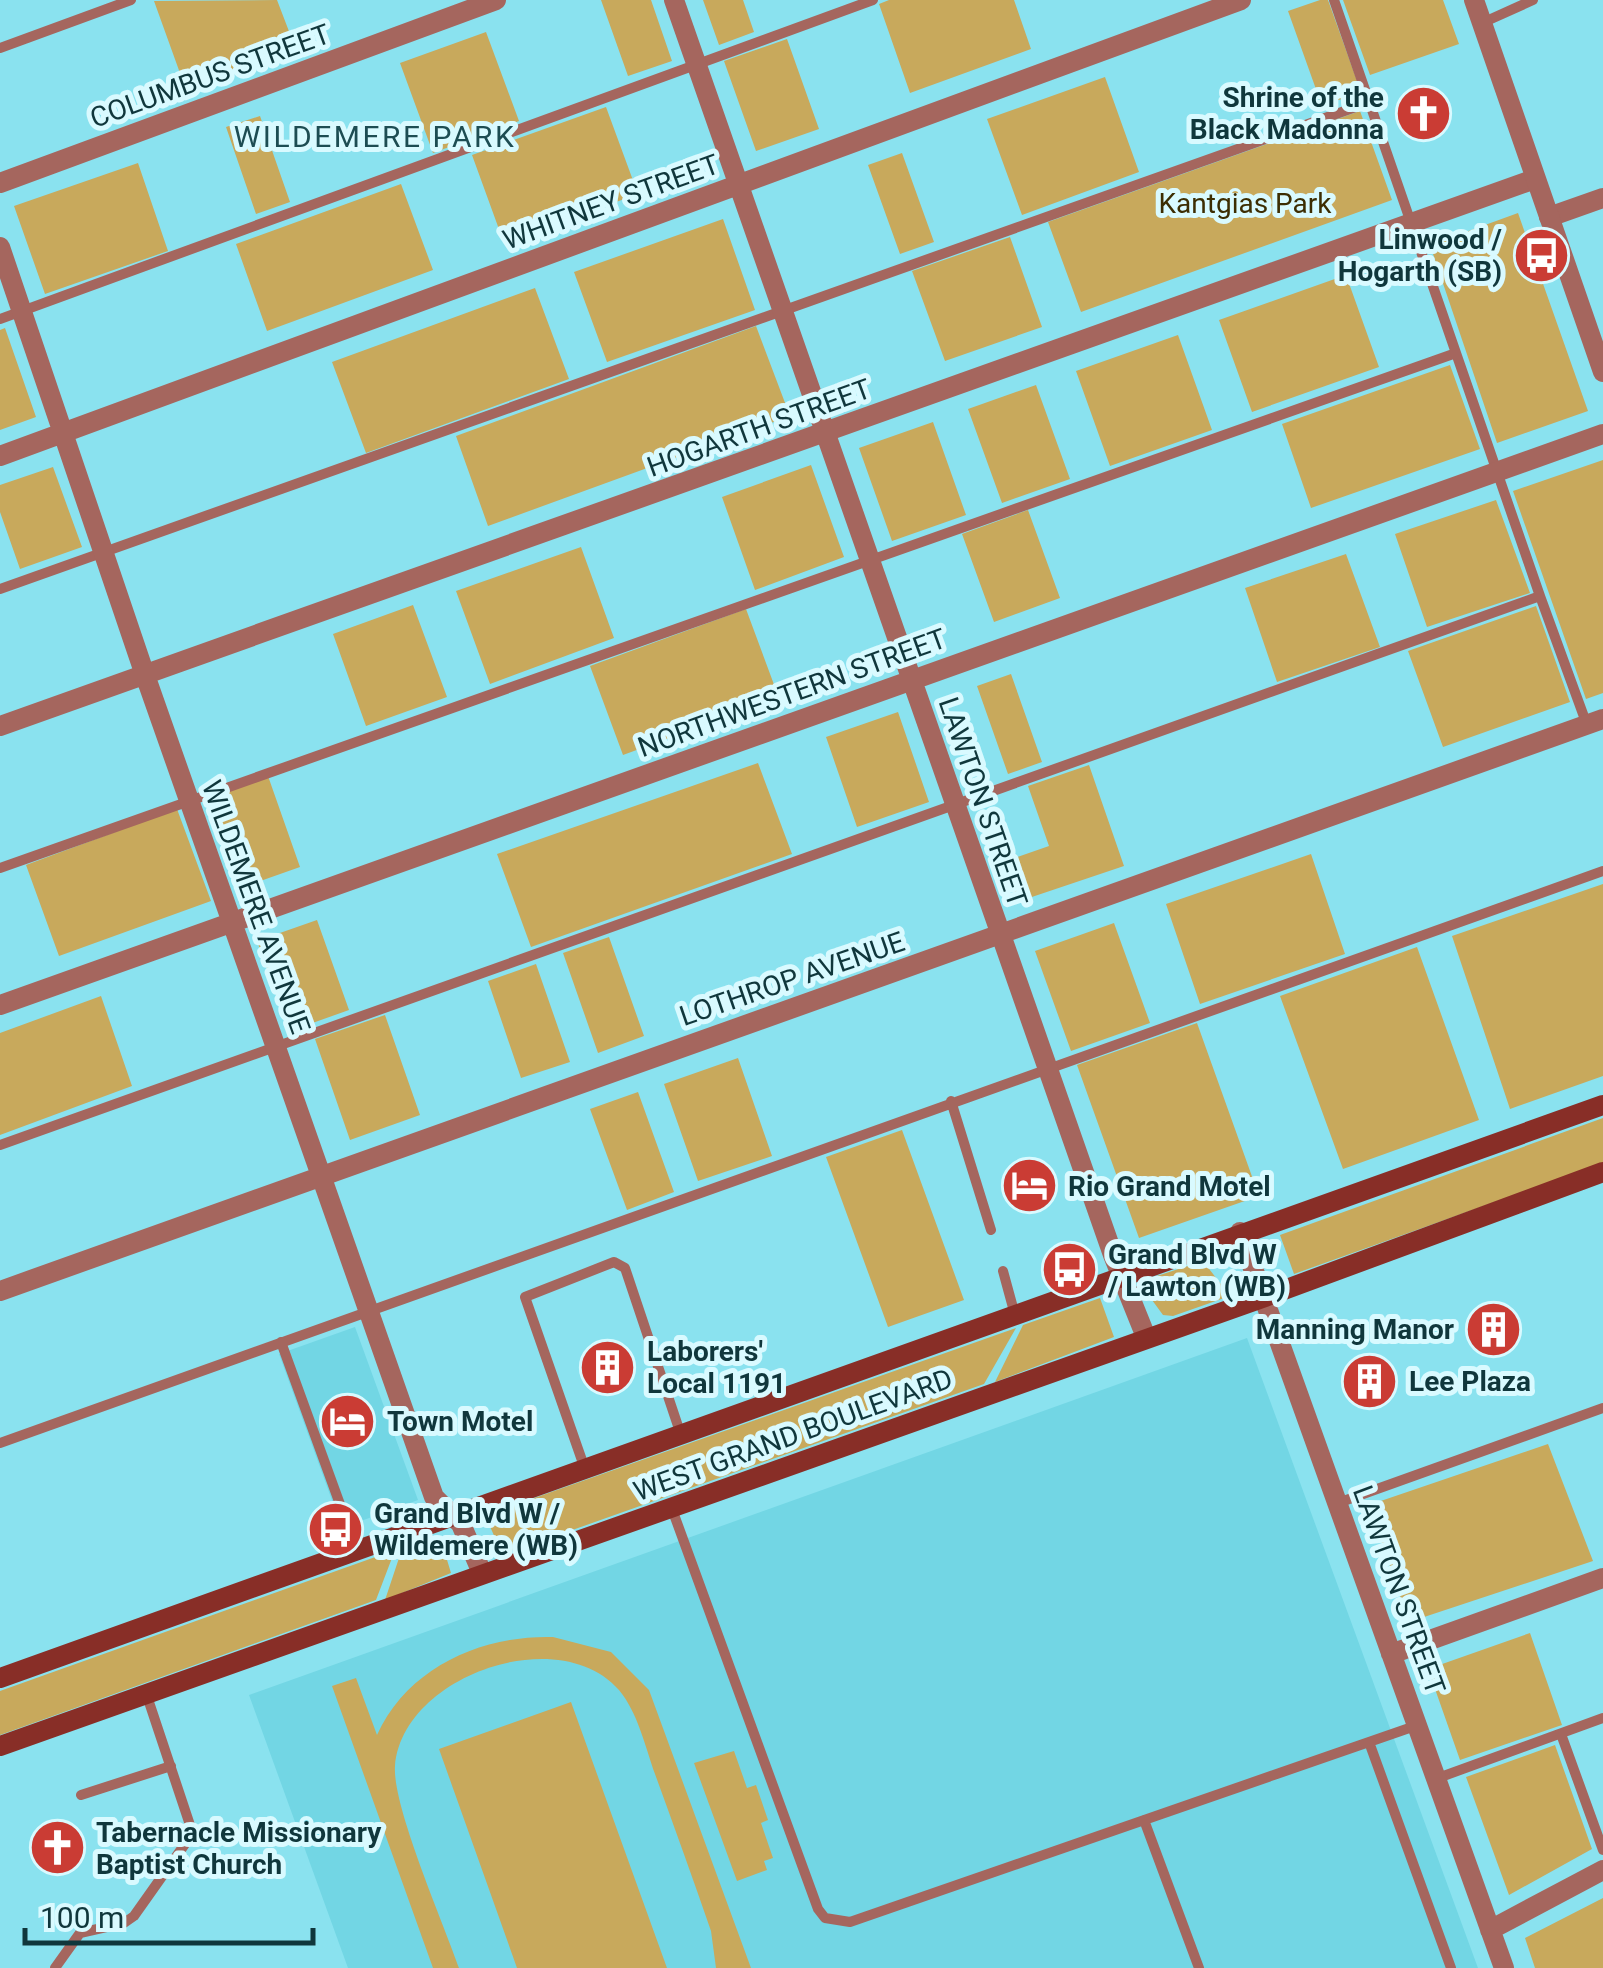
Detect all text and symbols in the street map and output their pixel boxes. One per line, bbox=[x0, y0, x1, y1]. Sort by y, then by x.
street label: COLUMBUS STREET bbox=[85, 17, 335, 135]
place label: Shrine of the Black Madonna bbox=[1190, 81, 1384, 146]
church icon: Shrine of the Black Madonna bbox=[1393, 83, 1453, 143]
district label: WILDEMERE PARK bbox=[234, 119, 516, 154]
street label: WHITNEY STREET bbox=[498, 147, 724, 256]
park label: Kantgias Park bbox=[1158, 187, 1332, 220]
place label: Linwood / Hogarth (SB) bbox=[1338, 223, 1503, 288]
bus stop icon: Linwood / Hogarth (SB) bbox=[1511, 225, 1571, 285]
street label: HOGARTH STREET bbox=[643, 372, 876, 484]
street label: NORTHWESTERN STREET bbox=[633, 622, 951, 764]
street label: LAWTON STREET bbox=[932, 693, 1034, 911]
street label: WILDEMERE AVENUE bbox=[195, 776, 317, 1038]
street label: LOTHROP AVENUE bbox=[675, 925, 909, 1033]
hotel icon: Rio Grand Motel bbox=[999, 1156, 1059, 1216]
place label: Rio Grand Motel bbox=[1068, 1170, 1271, 1203]
place label: Grand Blvd W / Lawton (WB) bbox=[1107, 1238, 1286, 1303]
bus stop icon: Grand Blvd W / Lawton (WB) bbox=[1039, 1240, 1099, 1300]
building icon: Manning Manor bbox=[1463, 1299, 1523, 1359]
place label: Manning Manor bbox=[1256, 1313, 1454, 1346]
place label: Laborers' Local 1191 bbox=[647, 1335, 786, 1400]
building icon: Laborers' Local 1191 bbox=[578, 1337, 638, 1397]
building icon: Lee Plaza bbox=[1340, 1351, 1400, 1411]
street label: WEST GRAND BOULEVARD bbox=[629, 1362, 957, 1508]
place label: Lee Plaza bbox=[1409, 1365, 1531, 1398]
hotel icon: Town Motel bbox=[318, 1391, 378, 1451]
place label: Town Motel bbox=[387, 1405, 533, 1438]
street label: LAWTON STREET bbox=[1346, 1481, 1452, 1699]
place label: Grand Blvd W / Wildemere (WB) bbox=[374, 1497, 578, 1562]
bus stop icon: Grand Blvd W / Wildemere (WB) bbox=[305, 1499, 365, 1559]
place label: Tabernacle Missionary Baptist Church bbox=[96, 1816, 382, 1881]
church icon: Tabernacle Missionary Baptist Church bbox=[27, 1818, 87, 1878]
scale bar bbox=[25, 1883, 312, 1945]
text: 100 m bbox=[40, 1900, 124, 1935]

